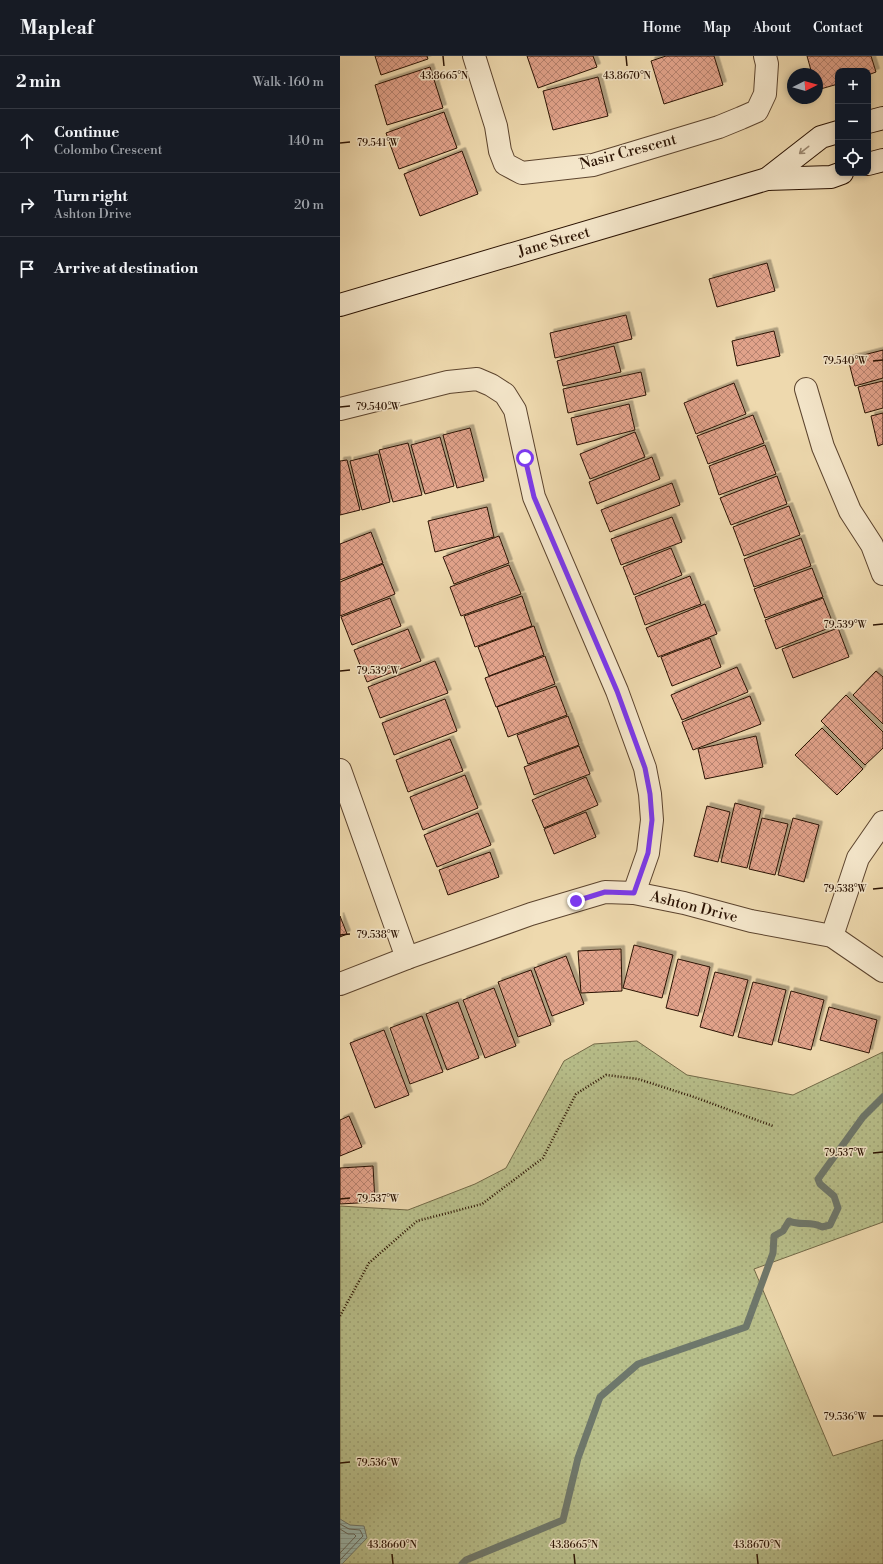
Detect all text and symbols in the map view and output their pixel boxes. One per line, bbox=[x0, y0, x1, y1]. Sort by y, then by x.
text: Mapleaf bbox=[20, 16, 93, 40]
text: Home bbox=[643, 19, 681, 37]
text: Map bbox=[703, 19, 731, 37]
text: About bbox=[753, 19, 791, 37]
text: Contact bbox=[813, 19, 863, 37]
north arrow bbox=[787, 68, 823, 104]
map controls bbox=[835, 68, 871, 176]
button: + bbox=[835, 68, 871, 104]
text: 43.8665°N bbox=[420, 70, 469, 82]
text: 43.8670°N bbox=[603, 70, 652, 82]
text: 2 min bbox=[16, 71, 61, 93]
text: Walk · 160 m bbox=[253, 74, 324, 90]
button: − bbox=[835, 104, 871, 140]
text: Continue bbox=[54, 123, 119, 142]
icon: ahead bbox=[16, 130, 38, 152]
street label: Nasir Crescent bbox=[577, 130, 679, 174]
text: 140 m bbox=[288, 133, 324, 149]
text: 79.541°W bbox=[357, 137, 400, 149]
button: locate bbox=[835, 140, 871, 176]
text: Colombo Crescent bbox=[54, 142, 162, 158]
one-way arrow bbox=[799, 146, 810, 154]
text: Turn right bbox=[54, 187, 128, 206]
icon: right bbox=[16, 194, 38, 216]
text: 20 m bbox=[294, 197, 324, 213]
text: Ashton Drive bbox=[54, 206, 132, 222]
street label: Jane Street bbox=[515, 222, 593, 262]
icon: arrive bbox=[16, 258, 38, 280]
text: Arrive at destination bbox=[54, 259, 198, 278]
text: 79.540°W bbox=[823, 355, 868, 367]
text: 79.540°W bbox=[356, 401, 401, 413]
route start bbox=[516, 449, 534, 467]
text: 79.539°W bbox=[824, 619, 867, 631]
text: 79.539°W bbox=[357, 665, 400, 677]
text: 79.538°W bbox=[823, 883, 867, 895]
street label: Ashton Drive bbox=[647, 887, 740, 927]
route end bbox=[567, 892, 585, 910]
text: 79.538°W bbox=[356, 929, 400, 941]
text: 79.537°W bbox=[824, 1147, 867, 1159]
text: 79.537°W bbox=[357, 1193, 400, 1205]
text: 79.536°W bbox=[824, 1411, 867, 1423]
text: 79.536°W bbox=[357, 1457, 400, 1469]
text: 43.8660°N bbox=[367, 1539, 417, 1551]
text: 43.8665°N bbox=[550, 1539, 599, 1551]
text: 43.8670°N bbox=[733, 1539, 782, 1551]

